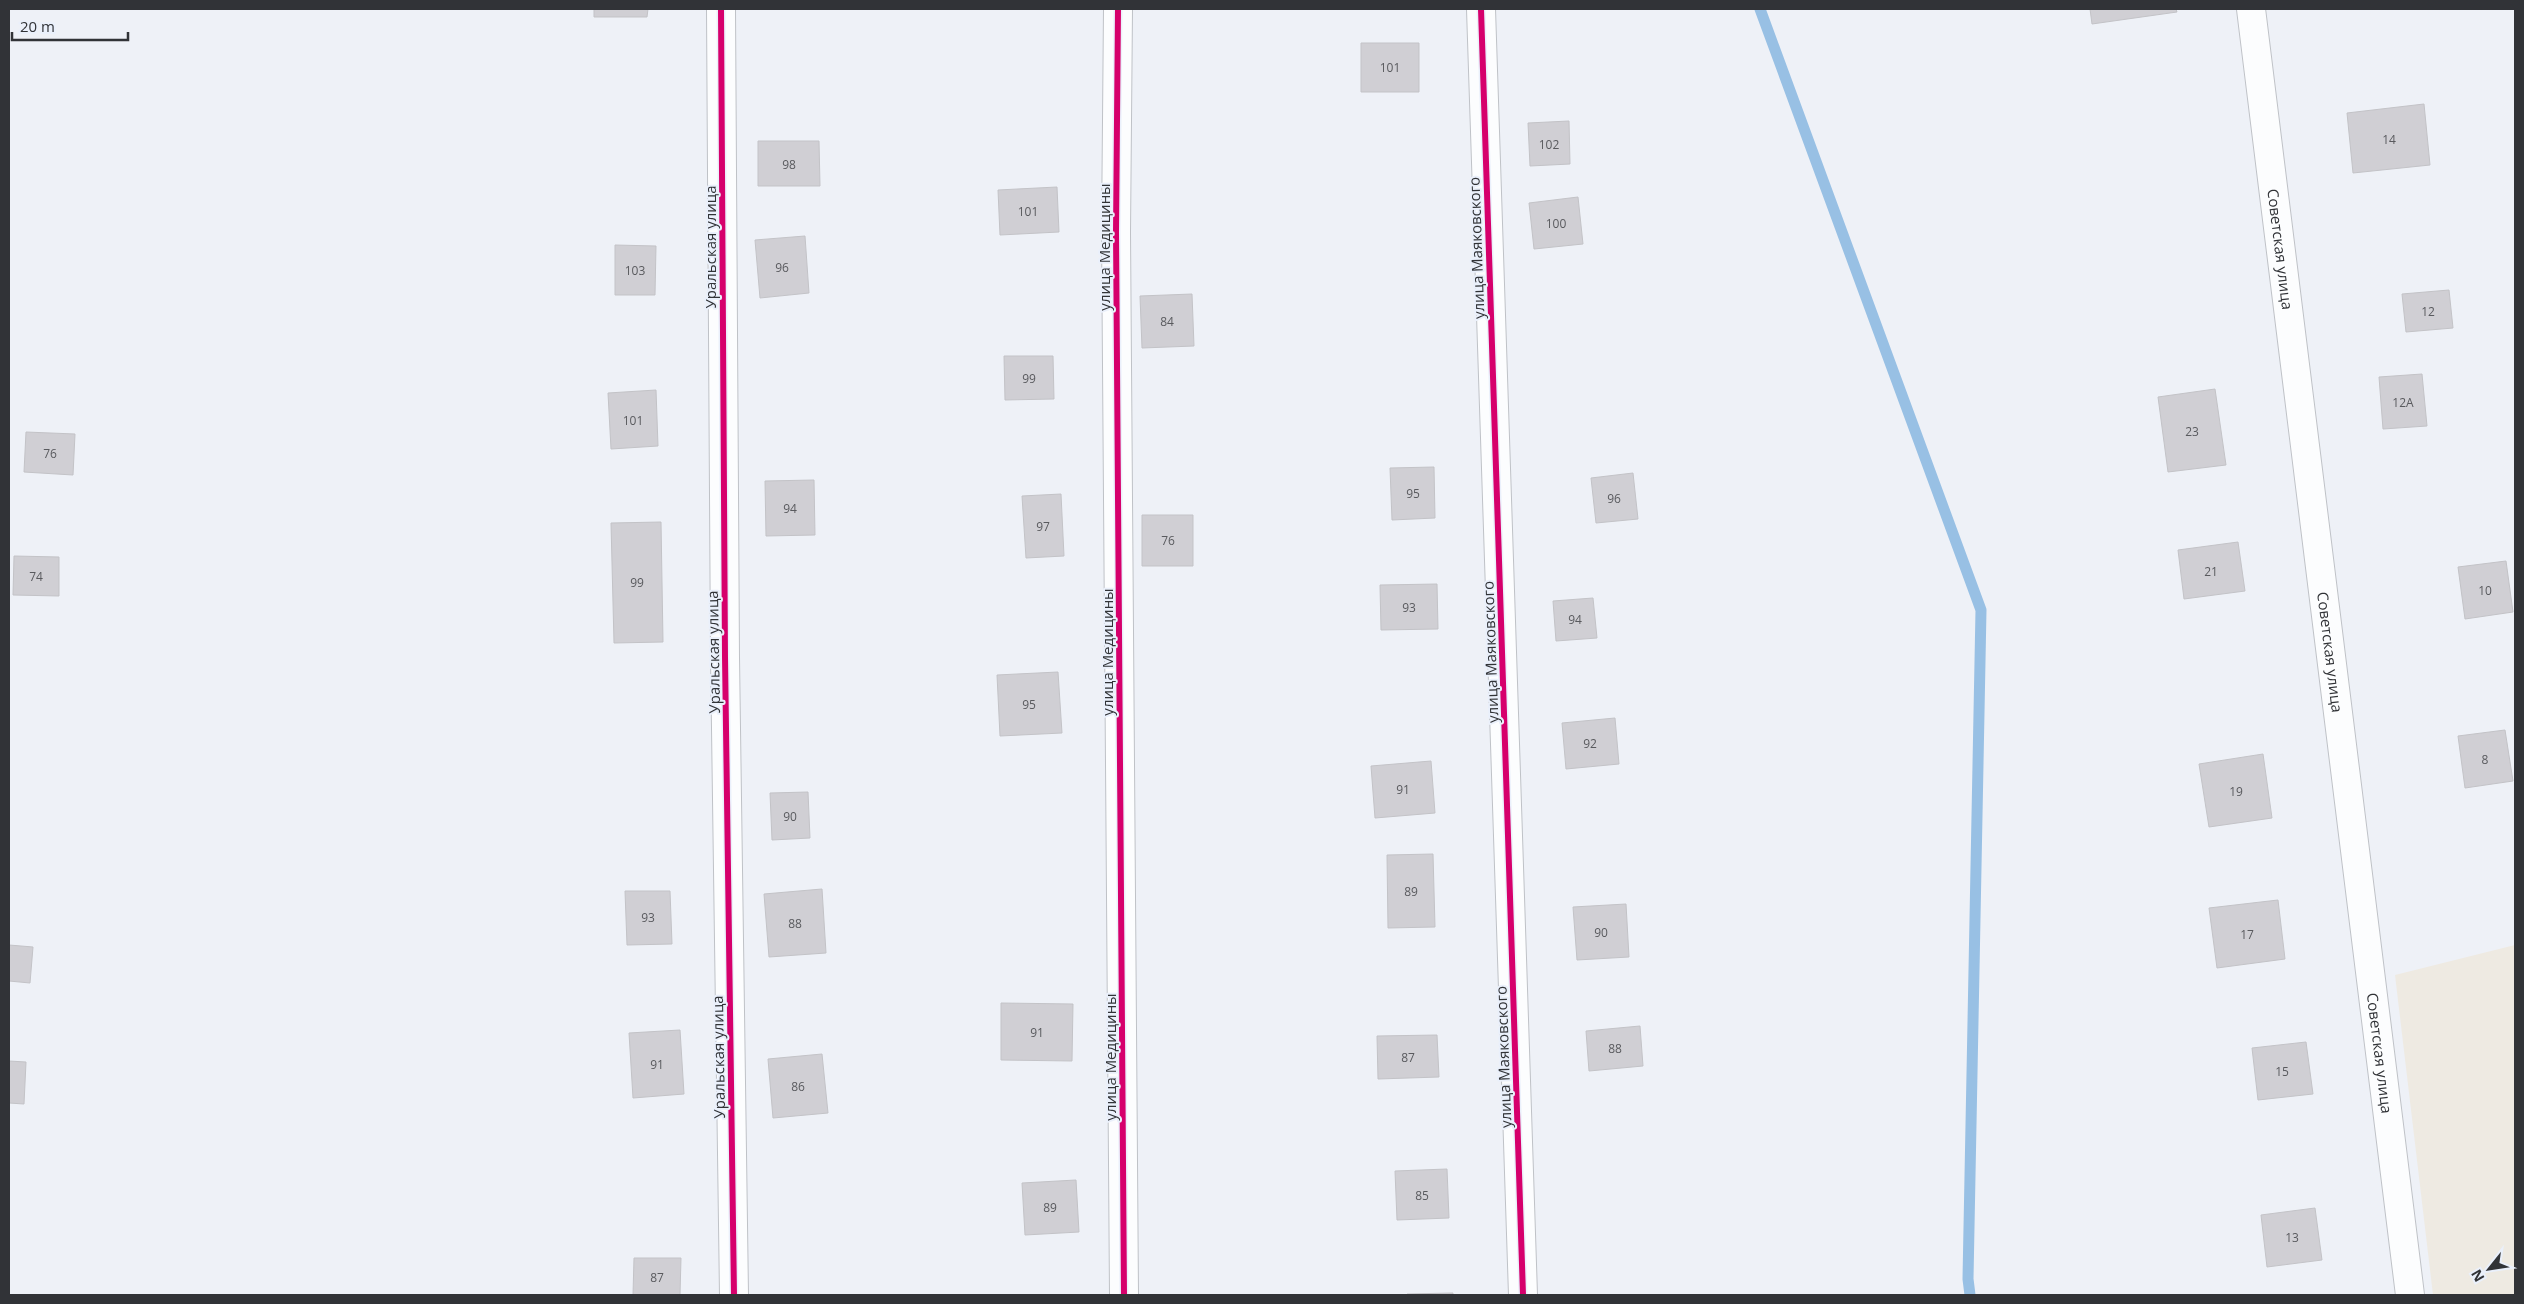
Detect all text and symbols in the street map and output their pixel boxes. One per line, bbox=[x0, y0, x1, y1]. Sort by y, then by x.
scale bar bbox=[12, 10, 129, 42]
text: 20 m bbox=[20, 16, 55, 36]
house number: 101 bbox=[1380, 59, 1400, 76]
house number: 14 bbox=[2382, 131, 2396, 148]
house number: 102 bbox=[1539, 136, 1559, 153]
house number: 98 bbox=[782, 156, 796, 173]
street label: улица Маяковского bbox=[1464, 177, 1488, 319]
street label: улица Медицины bbox=[1094, 183, 1114, 311]
street label: Уральская улица bbox=[700, 185, 720, 309]
street label: Советская улица bbox=[2263, 188, 2298, 311]
house number: 101 bbox=[1018, 203, 1038, 220]
house number: 100 bbox=[1546, 215, 1566, 232]
house number: 96 bbox=[775, 259, 789, 276]
house number: 103 bbox=[625, 262, 645, 279]
house number: 12 bbox=[2421, 303, 2435, 320]
house number: 84 bbox=[1160, 313, 1174, 330]
house number: 99 bbox=[1022, 370, 1036, 387]
house number: 12А bbox=[2392, 394, 2414, 411]
house number: 101 bbox=[623, 412, 643, 429]
house number: 23 bbox=[2185, 423, 2199, 440]
house number: 76 bbox=[43, 445, 57, 462]
house number: 95 bbox=[1406, 485, 1420, 502]
house number: 96 bbox=[1607, 490, 1621, 507]
house number: 94 bbox=[783, 500, 797, 517]
house number: 97 bbox=[1036, 518, 1050, 535]
house number: 76 bbox=[1161, 532, 1175, 549]
house number: 21 bbox=[2204, 563, 2218, 580]
house number: 74 bbox=[29, 568, 43, 585]
house number: 99 bbox=[630, 574, 644, 591]
street label: улица Маяковского bbox=[1478, 581, 1502, 723]
house number: 10 bbox=[2478, 582, 2492, 599]
street label: улица Медицины bbox=[1097, 588, 1117, 716]
street label: Уральская улица bbox=[702, 590, 724, 714]
street label: Советская улица bbox=[2313, 591, 2348, 714]
house number: 93 bbox=[1402, 599, 1416, 616]
house number: 94 bbox=[1568, 611, 1582, 628]
house number: 95 bbox=[1022, 696, 1036, 713]
house number: 92 bbox=[1583, 735, 1597, 752]
house number: 8 bbox=[2482, 751, 2489, 768]
house number: 91 bbox=[1396, 781, 1410, 798]
house number: 19 bbox=[2229, 783, 2243, 800]
house number: 90 bbox=[783, 808, 797, 825]
house number: 89 bbox=[1404, 883, 1418, 900]
house number: 93 bbox=[641, 909, 655, 926]
house number: 88 bbox=[788, 915, 802, 932]
house number: 90 bbox=[1594, 924, 1608, 941]
house number: 17 bbox=[2240, 926, 2254, 943]
street label: улица Маяковского bbox=[1491, 986, 1515, 1128]
street label: Советская улица bbox=[2363, 992, 2397, 1115]
street label: улица Медицины bbox=[1100, 993, 1120, 1121]
street label: Уральская улица bbox=[707, 995, 729, 1119]
house number: 91 bbox=[1030, 1024, 1044, 1041]
house number: 88 bbox=[1608, 1040, 1622, 1057]
house number: 87 bbox=[1401, 1049, 1415, 1066]
house number: 91 bbox=[650, 1056, 664, 1073]
house number: 15 bbox=[2275, 1063, 2289, 1080]
house number: 86 bbox=[791, 1078, 805, 1095]
house number: 85 bbox=[1415, 1187, 1429, 1204]
house number: 89 bbox=[1043, 1199, 1057, 1216]
house number: 13 bbox=[2285, 1229, 2299, 1246]
north arrow bbox=[2464, 1244, 2514, 1294]
text: N bbox=[2466, 1266, 2488, 1285]
house number: 87 bbox=[650, 1269, 664, 1286]

